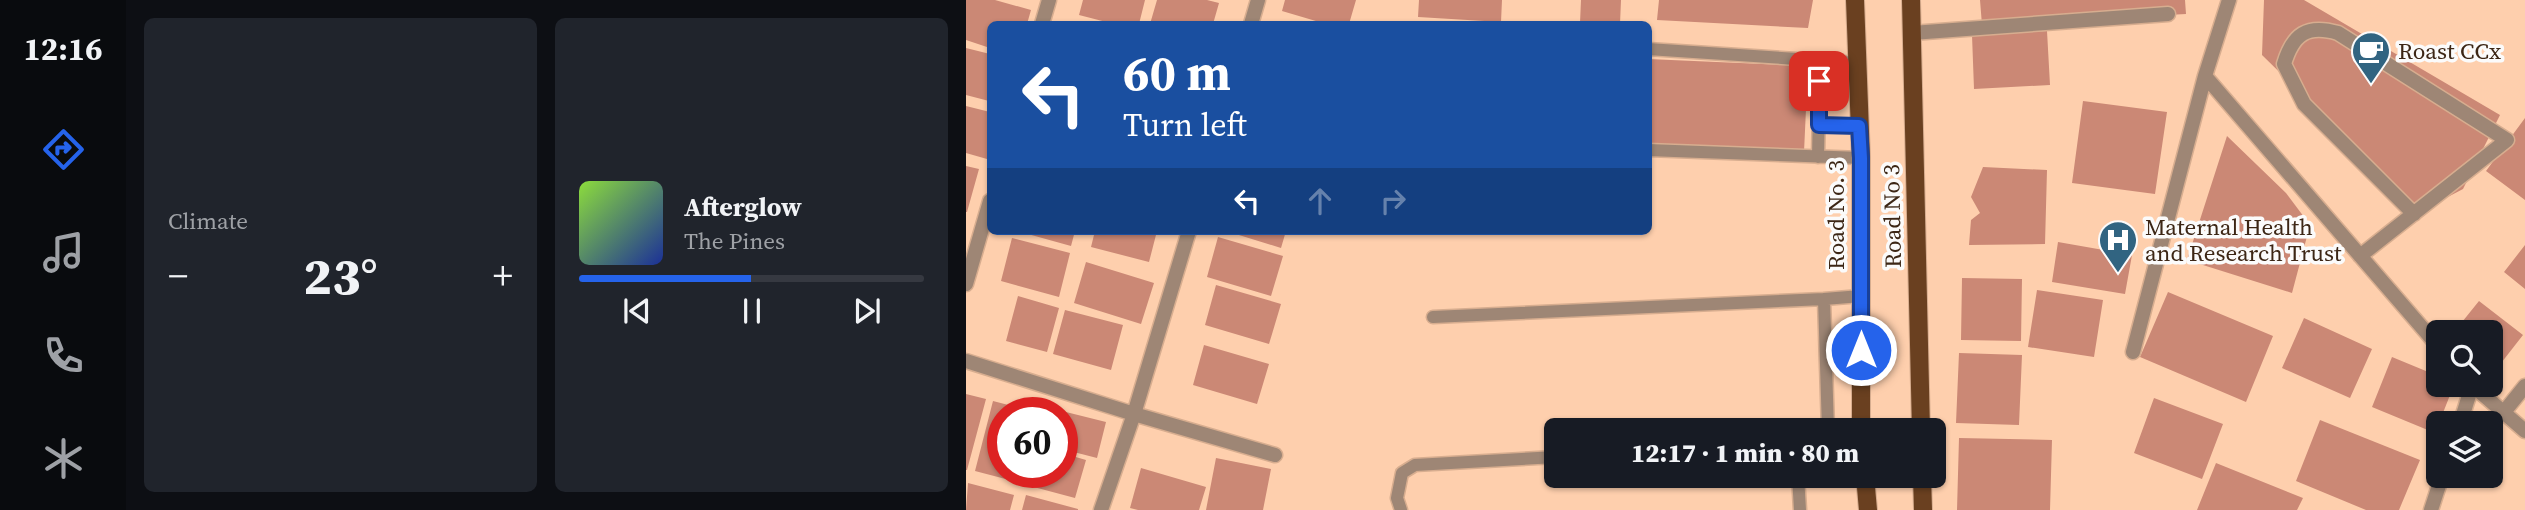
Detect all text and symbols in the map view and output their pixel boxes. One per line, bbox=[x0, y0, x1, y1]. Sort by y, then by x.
text: 12:16 bbox=[24, 27, 102, 71]
cafe icon: Roast CCx bbox=[2350, 30, 2392, 85]
place label: Roast CCx bbox=[2398, 35, 2501, 67]
text: 60 m bbox=[1123, 39, 1231, 106]
icon: left bbox=[1008, 49, 1099, 140]
pin bbox=[1789, 51, 1849, 111]
icon: arrive bbox=[1800, 62, 1838, 100]
text: Turn left bbox=[1123, 103, 1247, 147]
icon: directions bbox=[39, 125, 88, 174]
street label: Road No. 3 bbox=[1820, 160, 1852, 270]
street label: Road No 3 bbox=[1875, 164, 1909, 268]
icon: left bbox=[1228, 182, 1266, 220]
icon: ahead bbox=[1301, 182, 1339, 220]
icon: right bbox=[1374, 182, 1412, 220]
text: Afterglow bbox=[684, 189, 802, 225]
text: Climate bbox=[168, 205, 248, 237]
place label: Maternal Health and Research Trust bbox=[2145, 211, 2342, 269]
hospital icon: Maternal Health and Research Trust bbox=[2097, 219, 2139, 274]
text: The Pines bbox=[684, 225, 785, 257]
icon: music bbox=[39, 228, 88, 277]
text: 23° bbox=[303, 240, 378, 311]
text: − bbox=[168, 250, 188, 302]
text: + bbox=[493, 250, 513, 302]
icon: previous bbox=[618, 292, 656, 330]
icon: pause bbox=[733, 292, 771, 330]
icon: next bbox=[848, 292, 886, 330]
position arrow bbox=[1824, 313, 1898, 387]
map controls bbox=[2426, 320, 2503, 488]
button: search bbox=[2426, 320, 2503, 397]
icon: phone bbox=[39, 331, 88, 380]
speed limit sign: 60 bbox=[987, 397, 1078, 488]
button: layers bbox=[2426, 411, 2503, 488]
icon: climate bbox=[39, 434, 88, 483]
text: 12:17 · 1 min · 80 m bbox=[1631, 435, 1859, 471]

